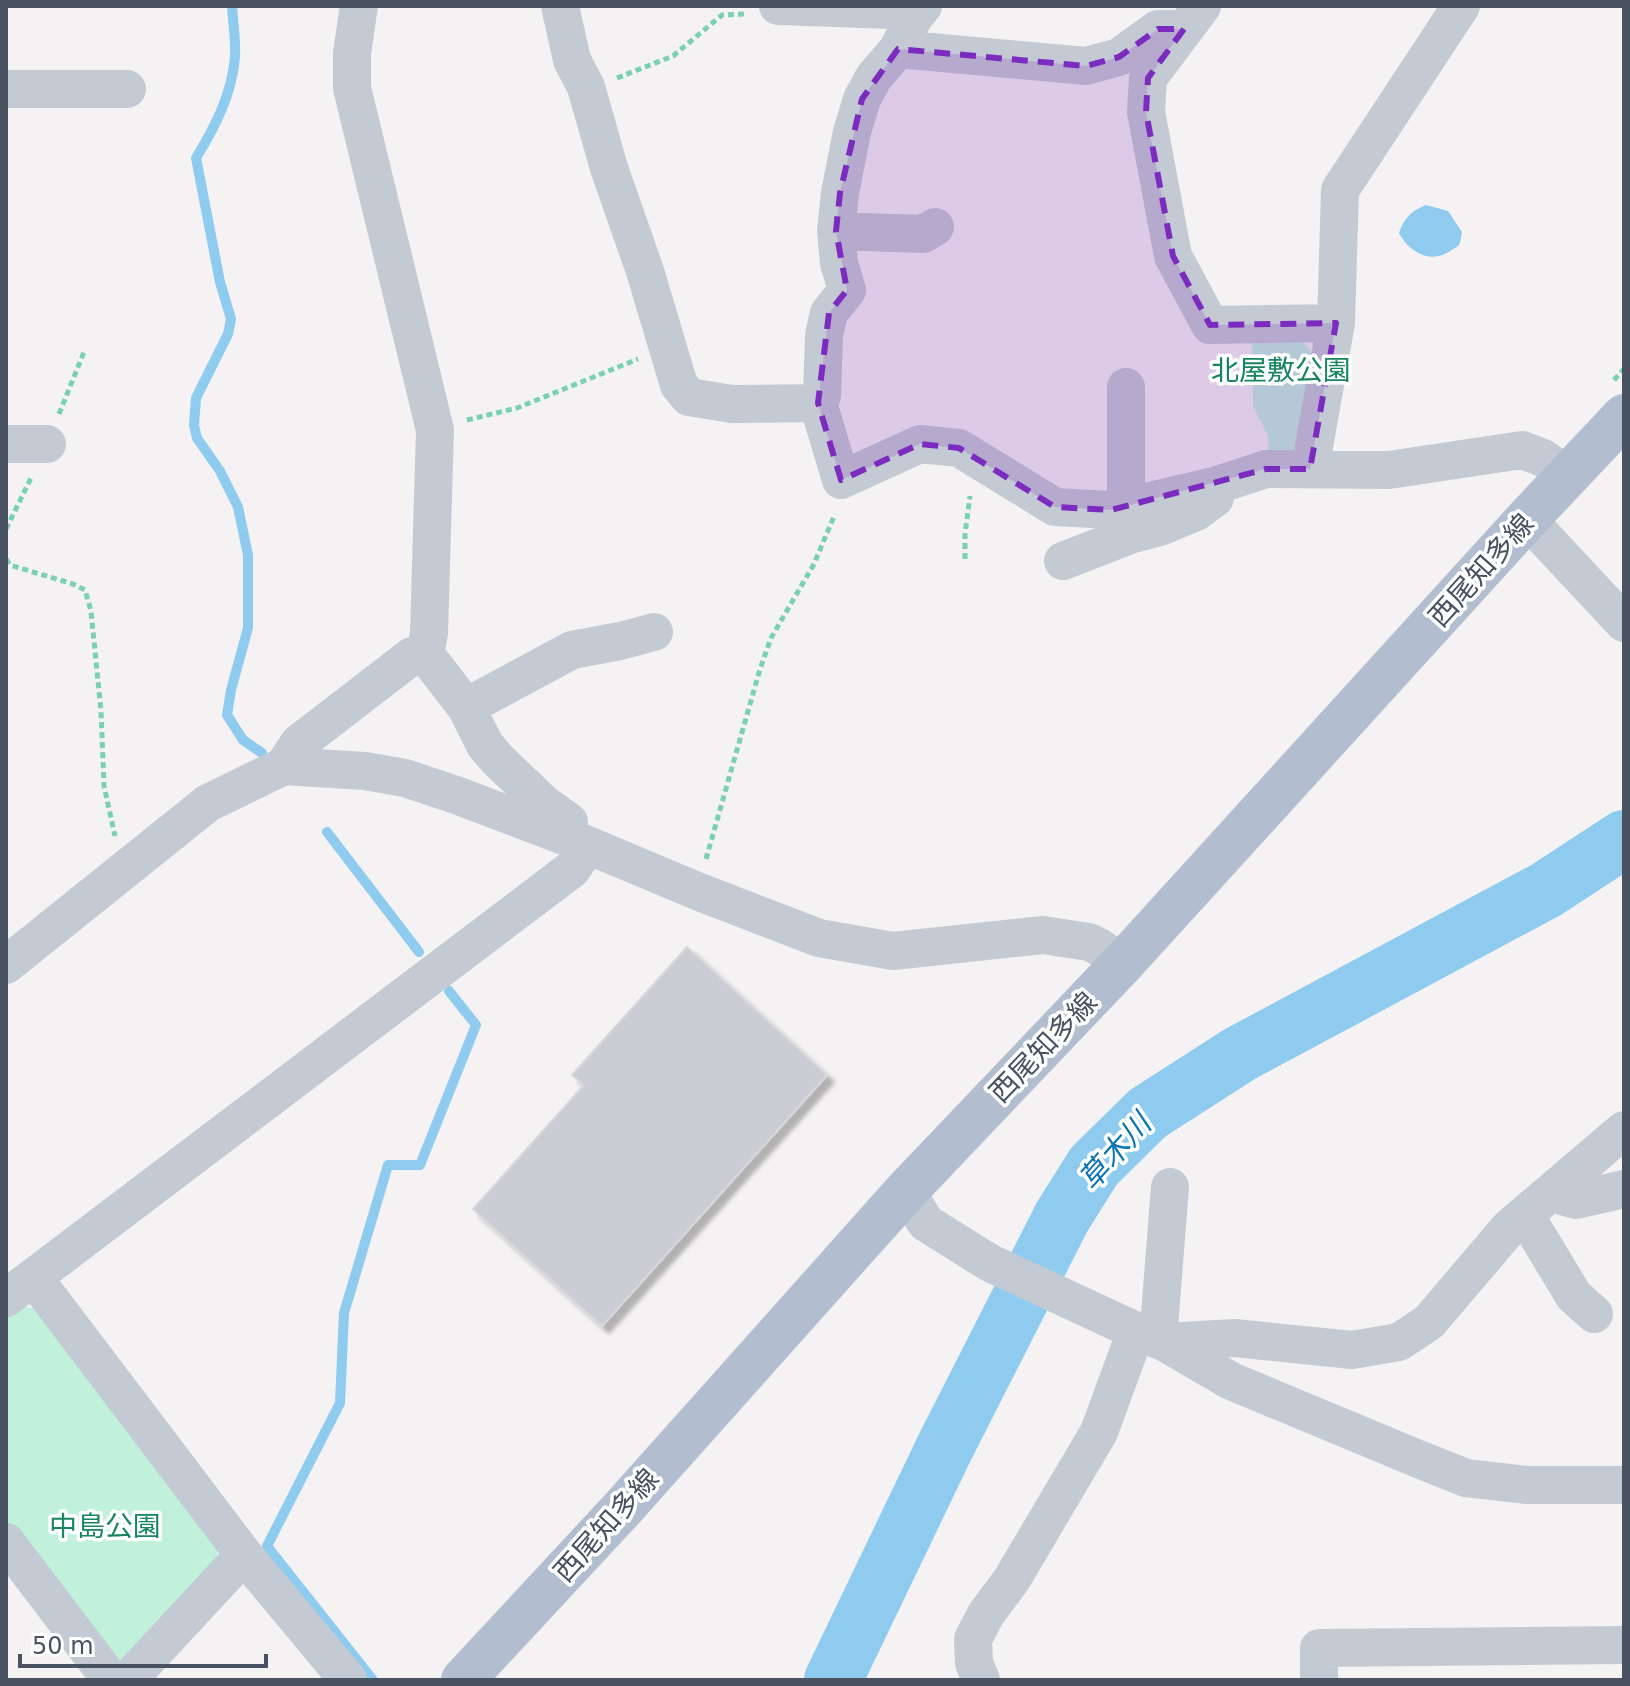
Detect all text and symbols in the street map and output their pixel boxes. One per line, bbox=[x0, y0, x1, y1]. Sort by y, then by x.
park label: 北屋敷公園 bbox=[1211, 354, 1351, 387]
street label: 西尾知多線 bbox=[1422, 507, 1540, 633]
street label: 西尾知多線 bbox=[983, 986, 1104, 1109]
water label: 草木川 bbox=[1072, 1104, 1160, 1197]
street label: 西尾知多線 bbox=[547, 1462, 665, 1588]
park label: 中島公園 bbox=[49, 1510, 161, 1543]
scale bar bbox=[20, 1618, 266, 1668]
text: 50 m bbox=[32, 1632, 94, 1660]

